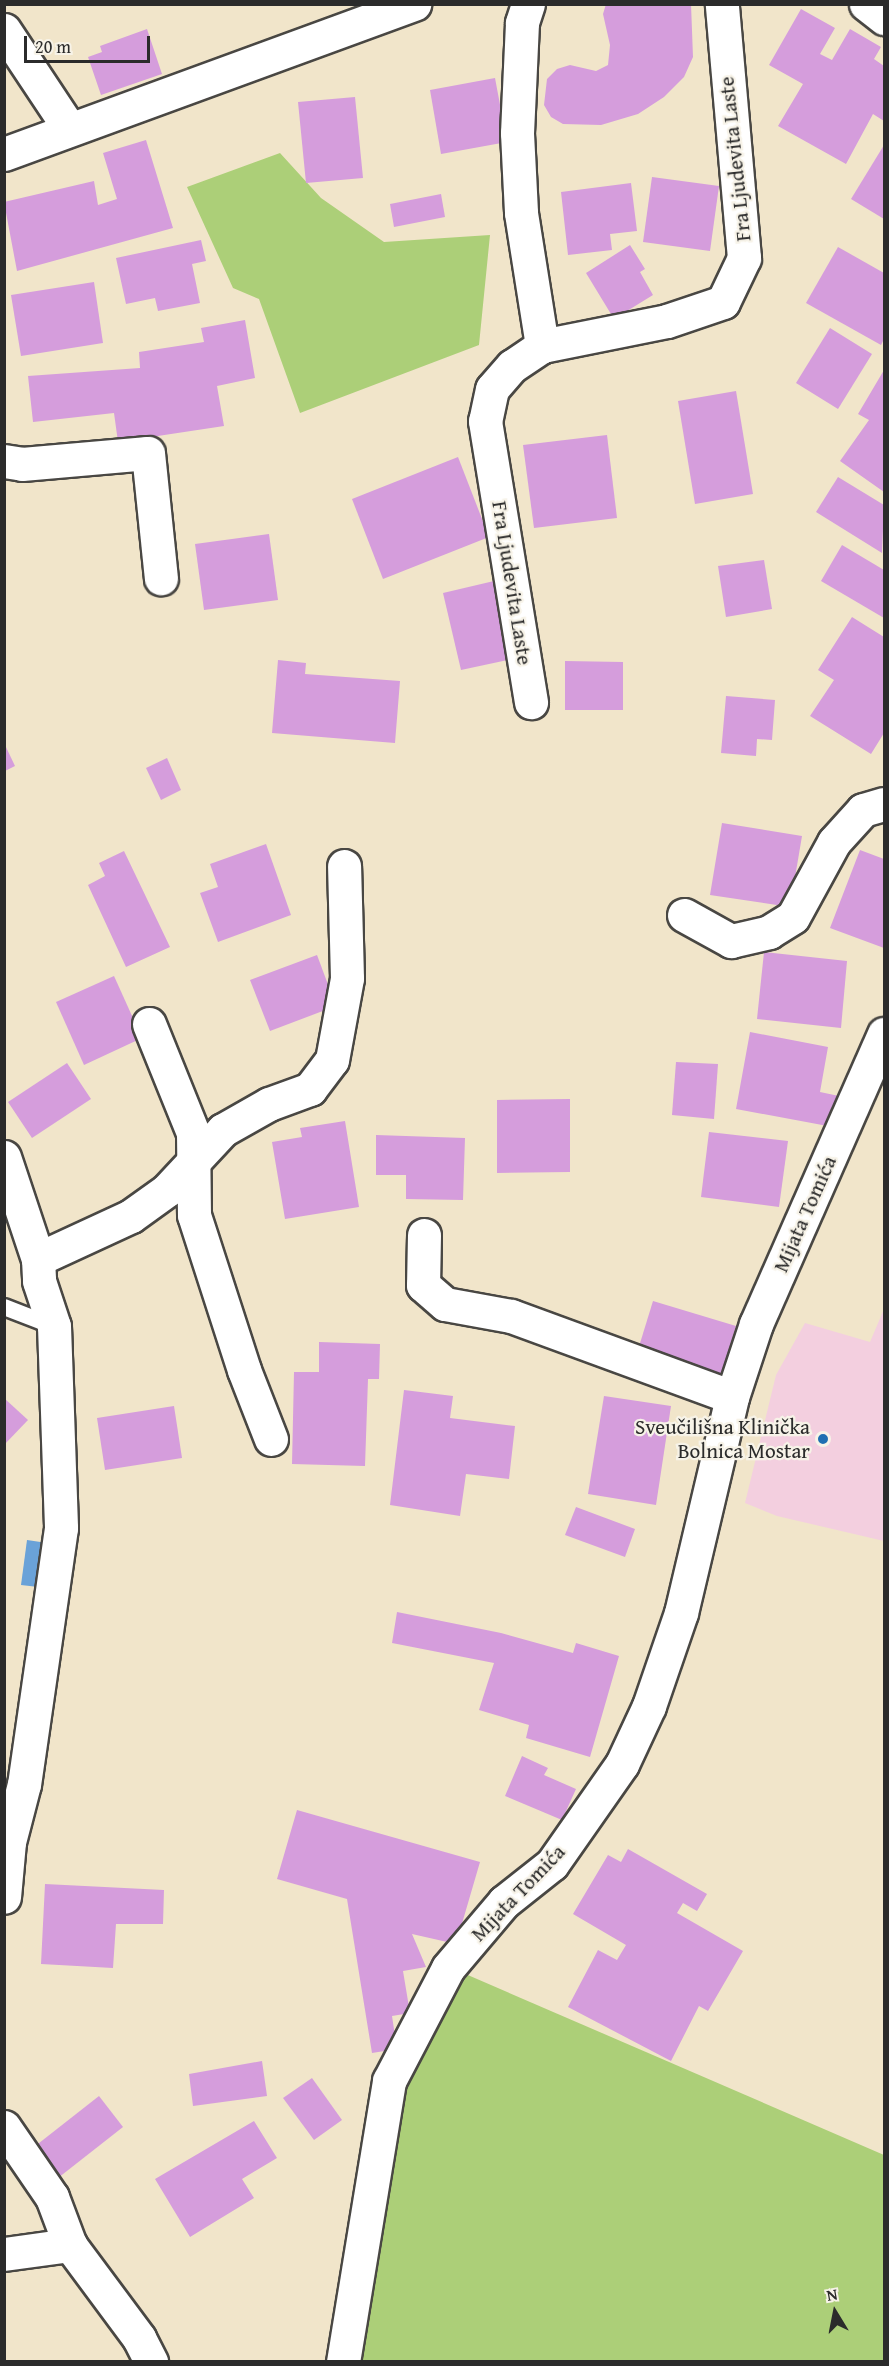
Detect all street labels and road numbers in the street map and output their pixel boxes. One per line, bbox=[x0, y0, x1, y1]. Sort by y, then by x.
street label: Fra Ljudevita Laste bbox=[714, 75, 756, 243]
street label: Fra Ljudevita Laste bbox=[487, 499, 537, 667]
street label: Mijata Tomića bbox=[768, 1152, 842, 1276]
street label: Mijata Tomića bbox=[466, 1839, 570, 1947]

